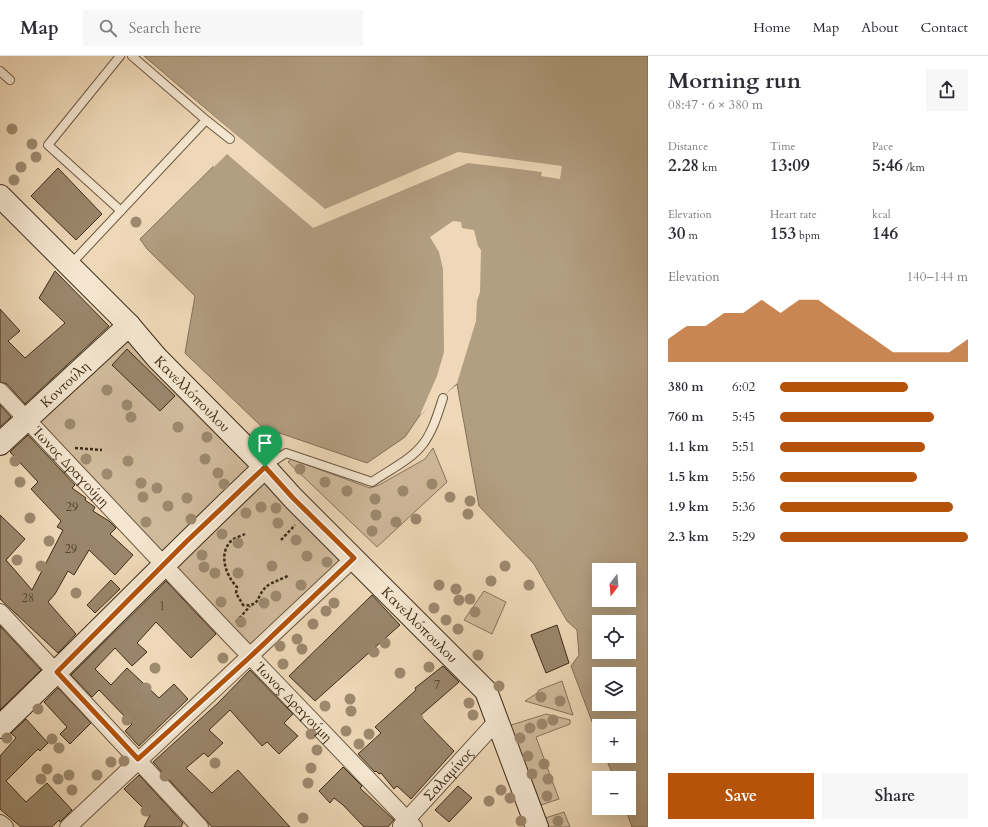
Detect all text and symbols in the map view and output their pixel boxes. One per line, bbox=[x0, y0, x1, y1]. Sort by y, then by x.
search box bbox=[83, 10, 363, 46]
text: Map bbox=[20, 15, 59, 41]
icon: search bbox=[97, 17, 119, 39]
text: Search here bbox=[129, 18, 201, 38]
text: Home bbox=[753, 18, 791, 37]
text: Map bbox=[813, 18, 839, 37]
text: About bbox=[861, 18, 898, 37]
text: Contact bbox=[920, 18, 968, 37]
text: Morning run bbox=[668, 66, 801, 96]
button: share bbox=[926, 69, 968, 111]
text: 08:47 · 6 × 380 m bbox=[668, 96, 763, 114]
text: Distance bbox=[668, 139, 708, 154]
text: Time bbox=[770, 139, 795, 154]
text: Pace bbox=[872, 139, 893, 154]
text: 2.28 bbox=[668, 154, 699, 177]
text: 13:09 bbox=[770, 154, 810, 177]
text: 5:46 bbox=[872, 154, 903, 177]
text: km bbox=[699, 160, 717, 175]
text: /km bbox=[903, 160, 925, 175]
text: Elevation bbox=[668, 207, 712, 222]
text: Heart rate bbox=[770, 207, 817, 222]
text: kcal bbox=[872, 207, 890, 222]
text: 30 bbox=[668, 222, 685, 245]
text: 153 bbox=[770, 222, 796, 245]
text: 146 bbox=[872, 222, 898, 245]
text: m bbox=[685, 228, 698, 243]
text: bpm bbox=[796, 228, 820, 243]
text: Elevation bbox=[668, 268, 720, 286]
text: 140–144 m bbox=[906, 268, 968, 286]
street label: Κανελλόπουλου bbox=[150, 352, 234, 437]
street label: Κοντούλη bbox=[36, 357, 94, 412]
text: 380 m bbox=[668, 378, 703, 396]
text: 6:02 bbox=[732, 378, 755, 396]
text: 760 m bbox=[668, 408, 703, 426]
text: 5:45 bbox=[732, 408, 755, 426]
street label: Ίωνος Δραγούμη bbox=[28, 422, 113, 511]
pin bbox=[248, 426, 282, 467]
icon: arrive bbox=[254, 432, 276, 454]
text: 1.1 km bbox=[668, 438, 709, 456]
text: 5:51 bbox=[732, 438, 755, 456]
text: 1.5 km bbox=[668, 468, 709, 486]
text: 5:56 bbox=[732, 468, 755, 486]
text: 1.9 km bbox=[668, 498, 709, 516]
text: 5:36 bbox=[732, 498, 755, 516]
house number: 29 bbox=[66, 499, 78, 515]
text: 2.3 km bbox=[668, 528, 709, 546]
text: 5:29 bbox=[732, 528, 755, 546]
house number: 29 bbox=[65, 541, 77, 557]
north arrow bbox=[592, 563, 636, 607]
map controls bbox=[592, 563, 636, 815]
street label: Κανελλόπουλου bbox=[377, 583, 462, 667]
house number: 28 bbox=[22, 590, 34, 606]
house number: 1 bbox=[159, 598, 165, 614]
button: locate bbox=[592, 615, 636, 659]
street label: Ίωνος Δραγούμη bbox=[250, 658, 337, 746]
button: layers bbox=[592, 667, 636, 711]
house number: 7 bbox=[434, 677, 440, 693]
button: + bbox=[592, 719, 636, 763]
street label: Σαλαμίνος bbox=[419, 744, 478, 805]
button: − bbox=[592, 771, 636, 815]
button: Save bbox=[668, 773, 814, 819]
button: Share bbox=[822, 773, 968, 819]

